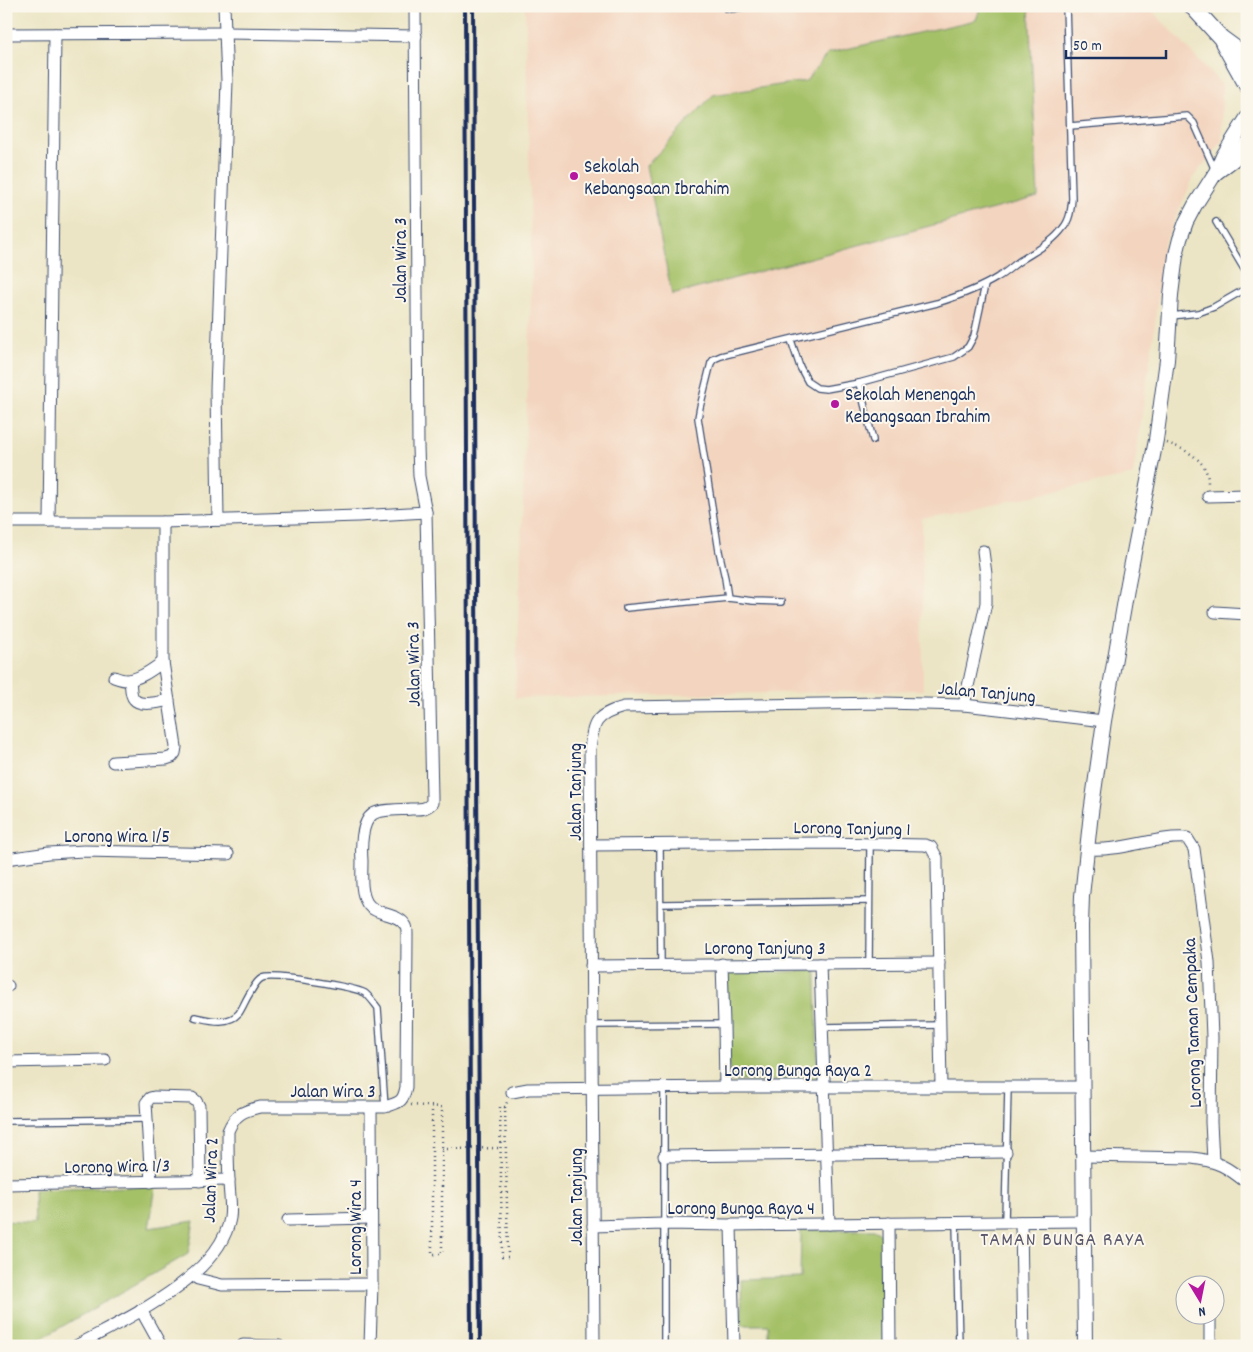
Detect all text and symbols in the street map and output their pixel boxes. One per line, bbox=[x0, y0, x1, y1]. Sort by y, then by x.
scale bar bbox=[1066, 28, 1166, 60]
text: 50 m bbox=[1073, 36, 1102, 58]
place label: Sekolah Kebangsaan Ibrahim bbox=[584, 155, 730, 204]
marker: Sekolah Kebangsaan Ibrahim bbox=[568, 170, 580, 182]
street label: Jalan Wira 3 bbox=[389, 217, 416, 303]
place label: Sekolah Menengah Kebangsaan Ibrahim bbox=[845, 383, 991, 432]
marker: Sekolah Menengah Kebangsaan Ibrahim bbox=[829, 398, 841, 410]
street label: Jalan Wira 3 bbox=[401, 621, 430, 707]
street label: Jalan Tanjung bbox=[937, 677, 1037, 712]
street label: Jalan Tanjung bbox=[564, 743, 591, 841]
street label: Lorong Tanjung 1 bbox=[793, 816, 911, 845]
street label: Lorong Wira 1/5 bbox=[64, 825, 170, 852]
street label: Lorong Taman Cempaka bbox=[1178, 936, 1211, 1108]
street label: Lorong Tanjung 3 bbox=[704, 937, 826, 964]
street label: Lorong Bunga Raya 2 bbox=[724, 1059, 872, 1086]
street label: Jalan Wira 3 bbox=[290, 1080, 376, 1107]
street label: Jalan Wira 2 bbox=[198, 1137, 227, 1223]
street label: Jalan Tanjung bbox=[565, 1148, 592, 1246]
street label: Lorong Wira 1/3 bbox=[64, 1154, 170, 1183]
street label: Lorong Wira 4 bbox=[344, 1179, 371, 1275]
street label: Lorong Bunga Raya 4 bbox=[667, 1197, 815, 1224]
district label: TAMAN BUNGA RAYA bbox=[980, 1227, 1146, 1255]
north arrow bbox=[1176, 1274, 1226, 1324]
text: N bbox=[1197, 1300, 1207, 1321]

